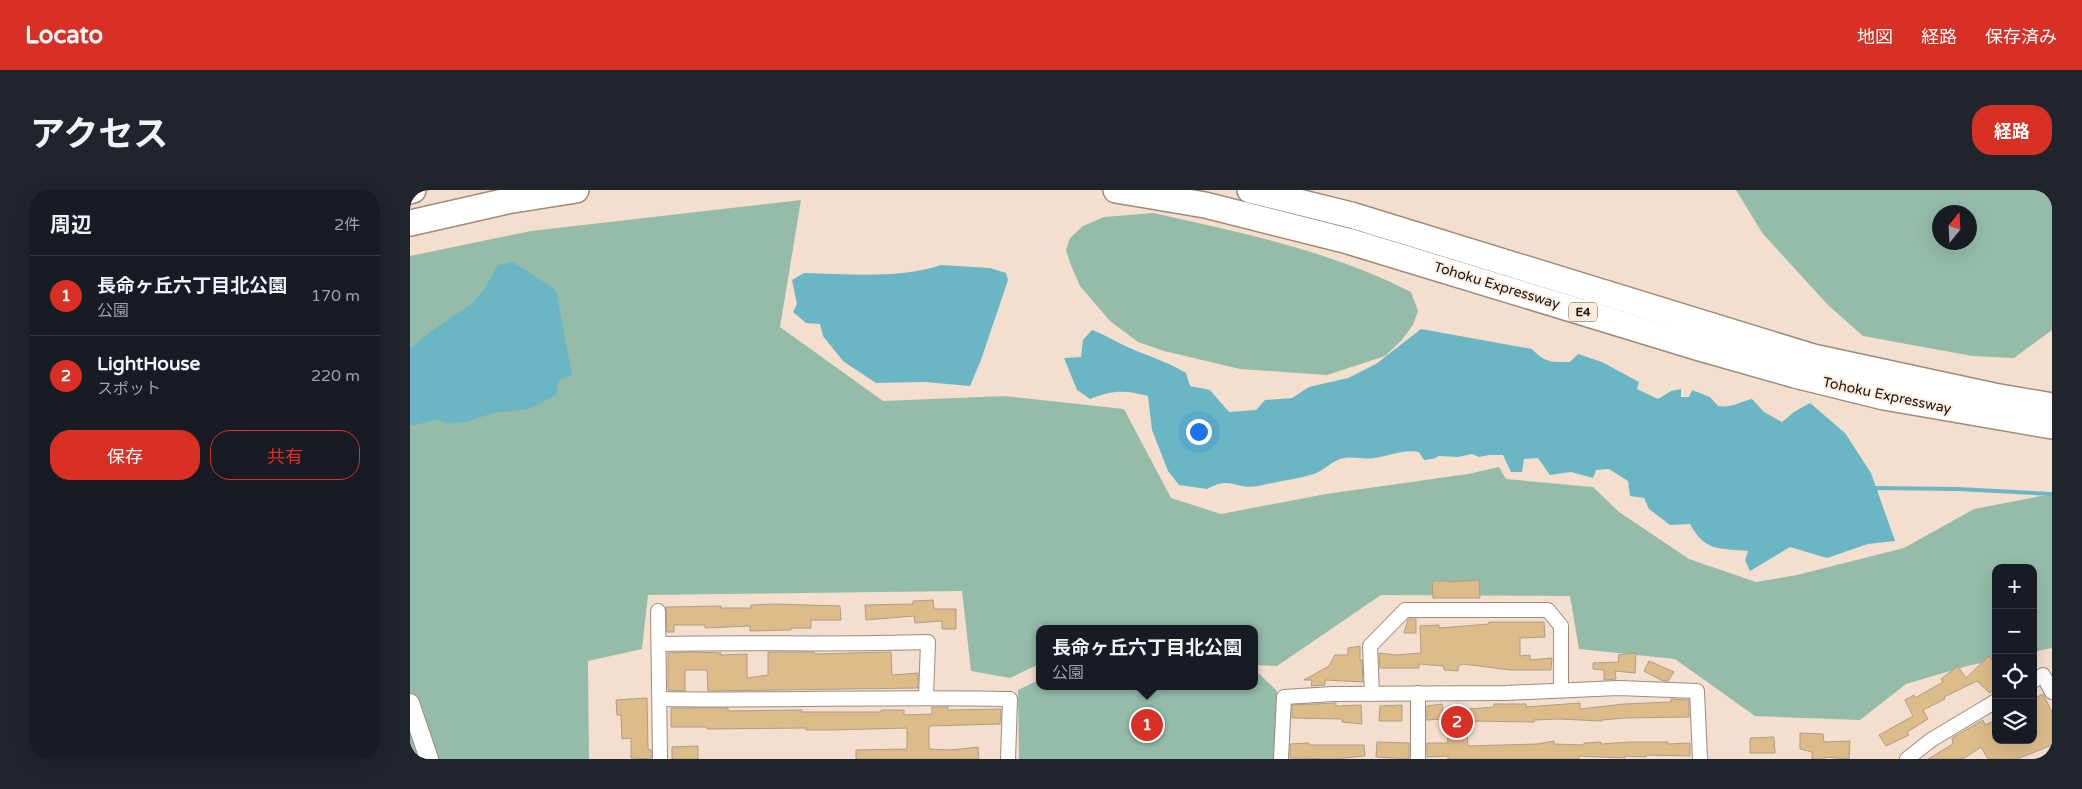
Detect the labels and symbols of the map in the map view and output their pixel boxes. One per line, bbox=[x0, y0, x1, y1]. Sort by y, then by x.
north arrow bbox=[1932, 205, 1977, 250]
street label: Tohoku Expressway bbox=[1432, 258, 1562, 313]
road number: E4 bbox=[1569, 302, 1597, 322]
street label: Tohoku Expressway bbox=[1821, 374, 1953, 418]
your location bbox=[1186, 419, 1212, 445]
pin: 2 bbox=[1441, 703, 1473, 741]
pin: 1 bbox=[1131, 706, 1163, 744]

